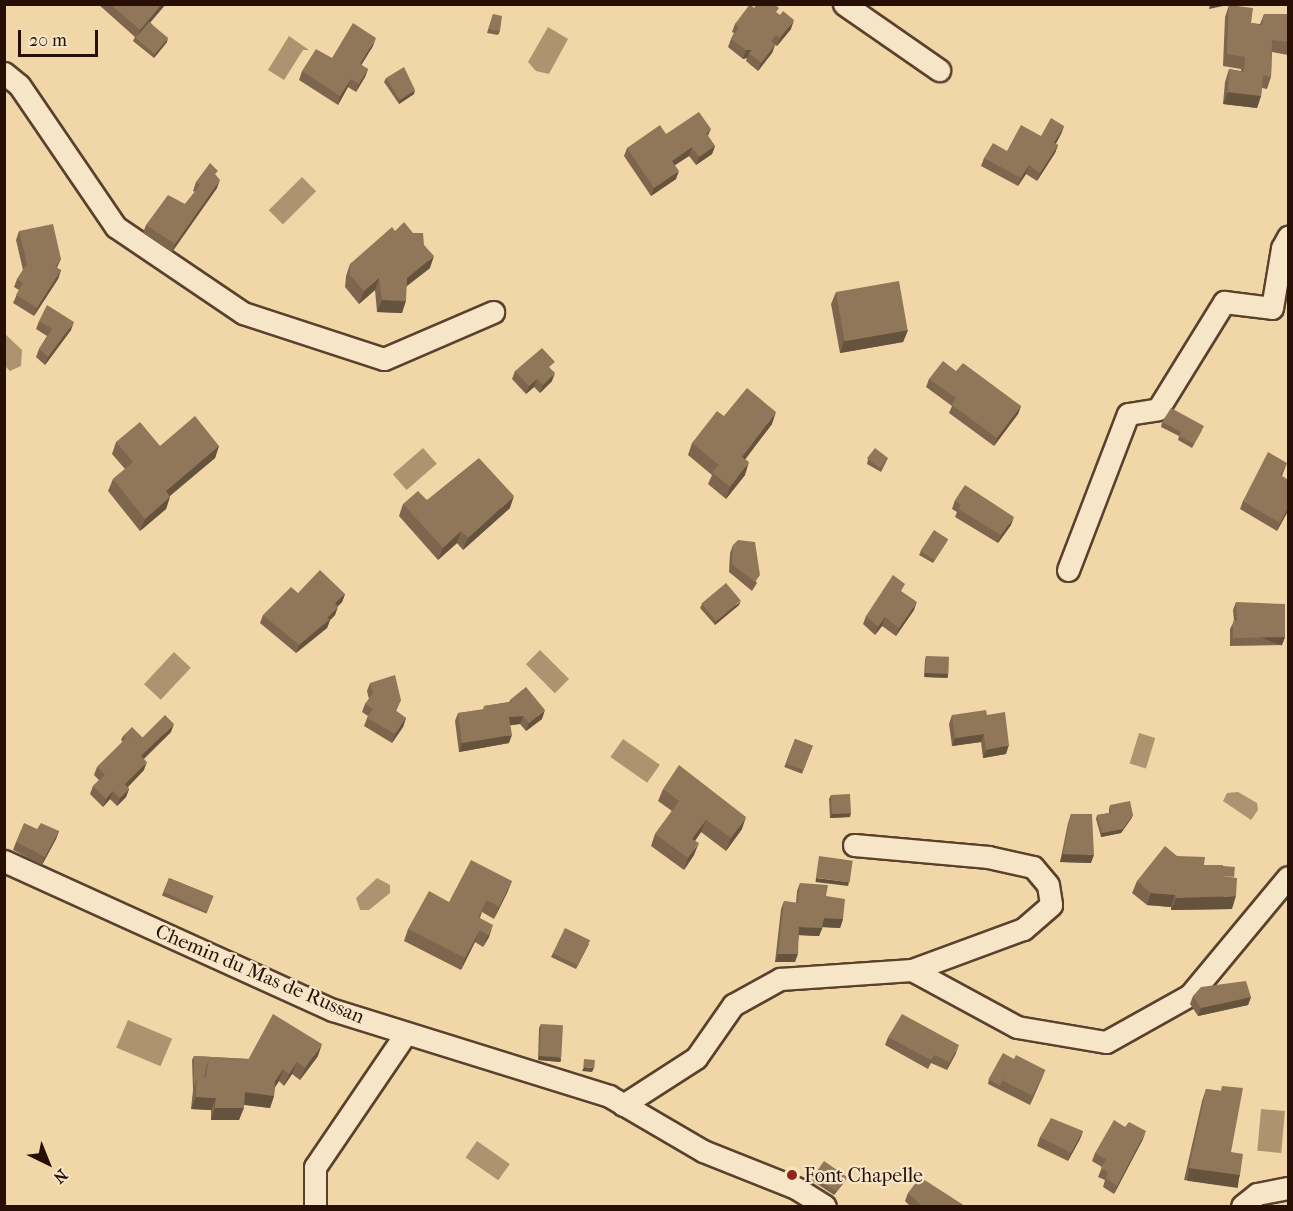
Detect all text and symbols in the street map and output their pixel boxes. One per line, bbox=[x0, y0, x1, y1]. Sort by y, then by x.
scale bar bbox=[21, 18, 100, 56]
text: 20 m bbox=[29, 30, 67, 51]
street label: Chemin du Mas de Russan bbox=[152, 919, 368, 1029]
north arrow bbox=[18, 1133, 78, 1193]
place label: Font Chapelle bbox=[804, 1163, 923, 1187]
text: N bbox=[50, 1165, 72, 1188]
marker: Font Chapelle bbox=[785, 1168, 799, 1182]

